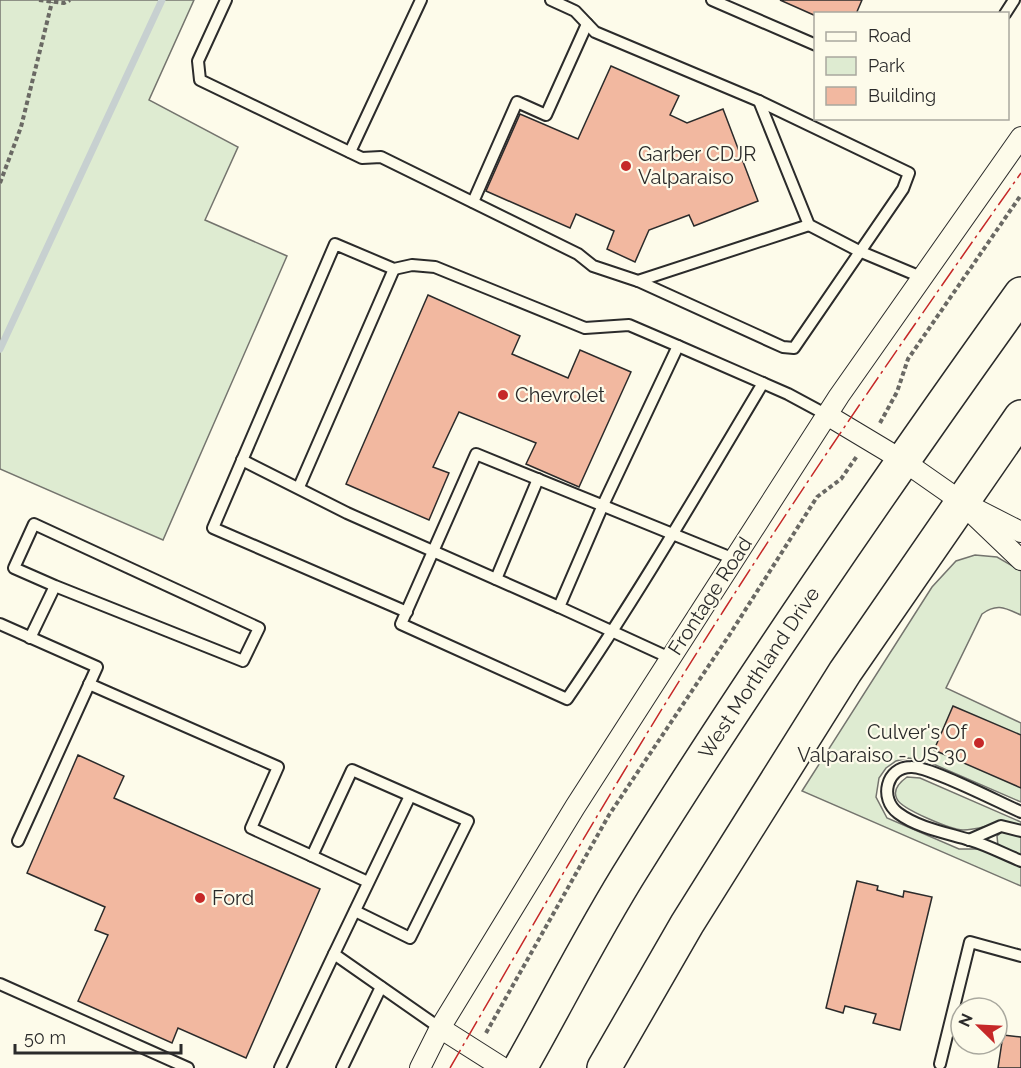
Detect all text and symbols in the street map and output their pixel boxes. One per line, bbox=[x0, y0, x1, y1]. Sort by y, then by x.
legend bbox=[814, 12, 1009, 120]
text: Road bbox=[868, 25, 911, 46]
text: Park bbox=[868, 55, 905, 76]
text: Building bbox=[868, 85, 936, 106]
place label: Garber CDJR Valparaiso bbox=[638, 142, 756, 189]
marker: Garber CDJR Valparaiso bbox=[619, 159, 633, 173]
place label: Chevrolet bbox=[515, 383, 605, 407]
marker: Chevrolet bbox=[496, 388, 510, 402]
street label: Frontage Road bbox=[663, 532, 757, 660]
street label: West Morthland Drive bbox=[693, 582, 825, 763]
place label: Culver's Of Valparaiso - US 30 bbox=[797, 720, 968, 767]
marker: Culver's Of Valparaiso - US 30 bbox=[972, 736, 986, 750]
place label: Ford bbox=[212, 886, 254, 910]
marker: Ford bbox=[193, 891, 207, 905]
north arrow bbox=[949, 996, 1009, 1056]
text: N bbox=[955, 1011, 977, 1030]
scale bar bbox=[15, 1017, 182, 1055]
text: 50 m bbox=[24, 1027, 66, 1048]

